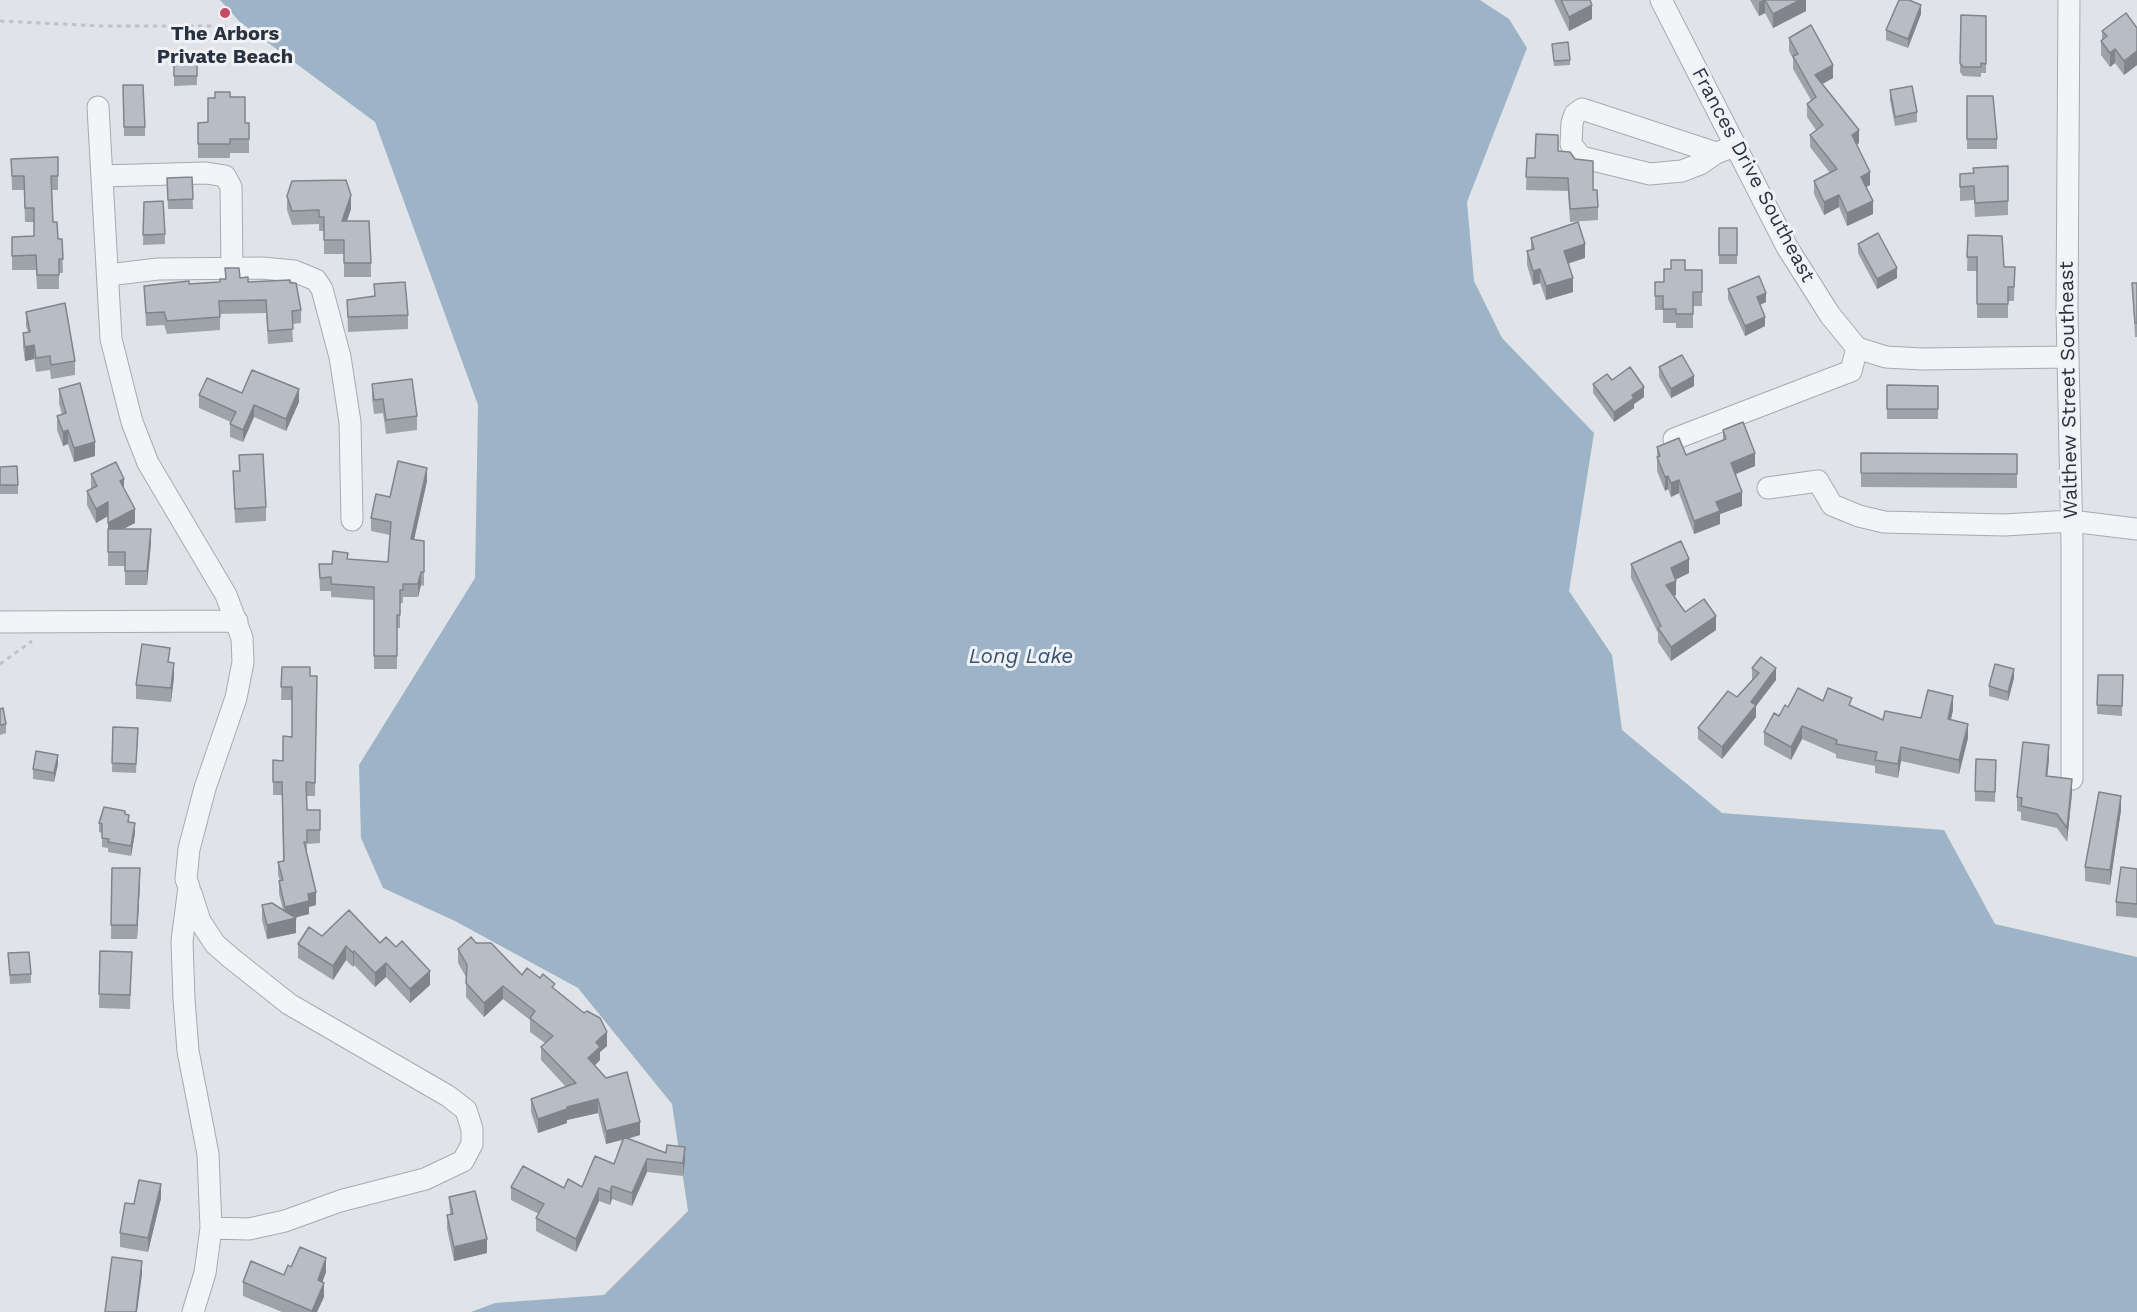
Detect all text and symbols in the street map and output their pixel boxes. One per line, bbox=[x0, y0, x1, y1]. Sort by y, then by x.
marker: The Arbors Private Beach bbox=[218, 6, 232, 20]
place label: The Arbors Private Beach bbox=[157, 22, 293, 69]
street label: Frances Drive Southeast bbox=[1686, 64, 1820, 286]
street label: Walthew Street Southeast bbox=[2055, 261, 2083, 519]
water label: Long Lake bbox=[969, 644, 1073, 670]

